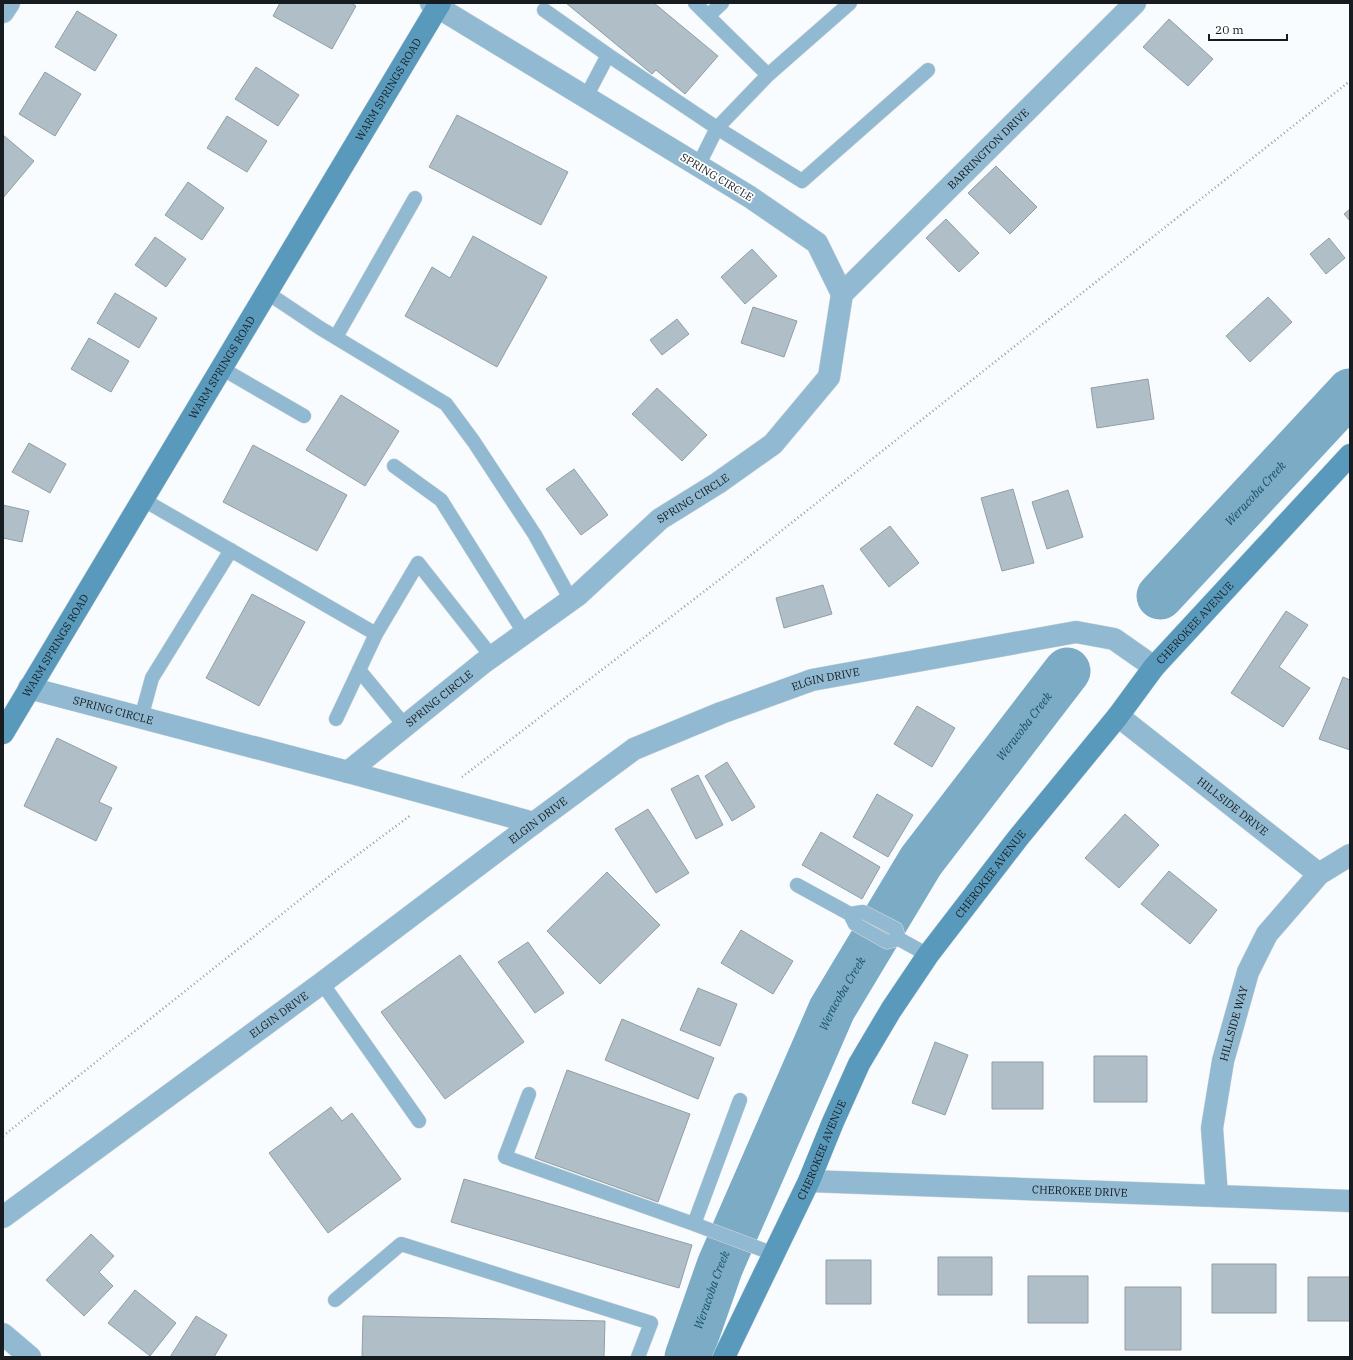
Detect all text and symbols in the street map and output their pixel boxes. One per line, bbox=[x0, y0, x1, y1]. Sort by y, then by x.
scale bar bbox=[1209, 16, 1287, 42]
text: 20 m bbox=[1215, 22, 1244, 37]
street label: WARM SPRINGS ROAD bbox=[352, 35, 425, 144]
street label: BARRINGTON DRIVE bbox=[945, 105, 1032, 192]
street label: SPRING CIRCLE bbox=[678, 150, 756, 204]
street label: WARM SPRINGS ROAD bbox=[186, 313, 258, 422]
water label: Weracoba Creek bbox=[1221, 457, 1289, 529]
street label: SPRING CIRCLE bbox=[654, 470, 732, 526]
street label: CHEROKEE AVENUE bbox=[1153, 579, 1236, 667]
street label: WARM SPRINGS ROAD bbox=[19, 591, 92, 700]
street label: ELGIN DRIVE bbox=[789, 664, 861, 694]
street label: SPRING CIRCLE bbox=[403, 667, 476, 730]
water label: Weracoba Creek bbox=[993, 688, 1055, 764]
street label: SPRING CIRCLE bbox=[71, 693, 155, 727]
street label: HILLSIDE DRIVE bbox=[1194, 774, 1271, 839]
street label: ELGIN DRIVE bbox=[506, 794, 570, 847]
street label: CHEROKEE AVENUE bbox=[952, 827, 1029, 921]
water label: Weracoba Creek bbox=[815, 953, 869, 1033]
street label: HILLSIDE WAY bbox=[1216, 984, 1251, 1063]
street label: ELGIN DRIVE bbox=[247, 988, 311, 1041]
street label: CHEROKEE AVENUE bbox=[794, 1098, 849, 1202]
street label: CHEROKEE DRIVE bbox=[1032, 1182, 1128, 1200]
water label: Weracoba Creek bbox=[690, 1248, 733, 1331]

